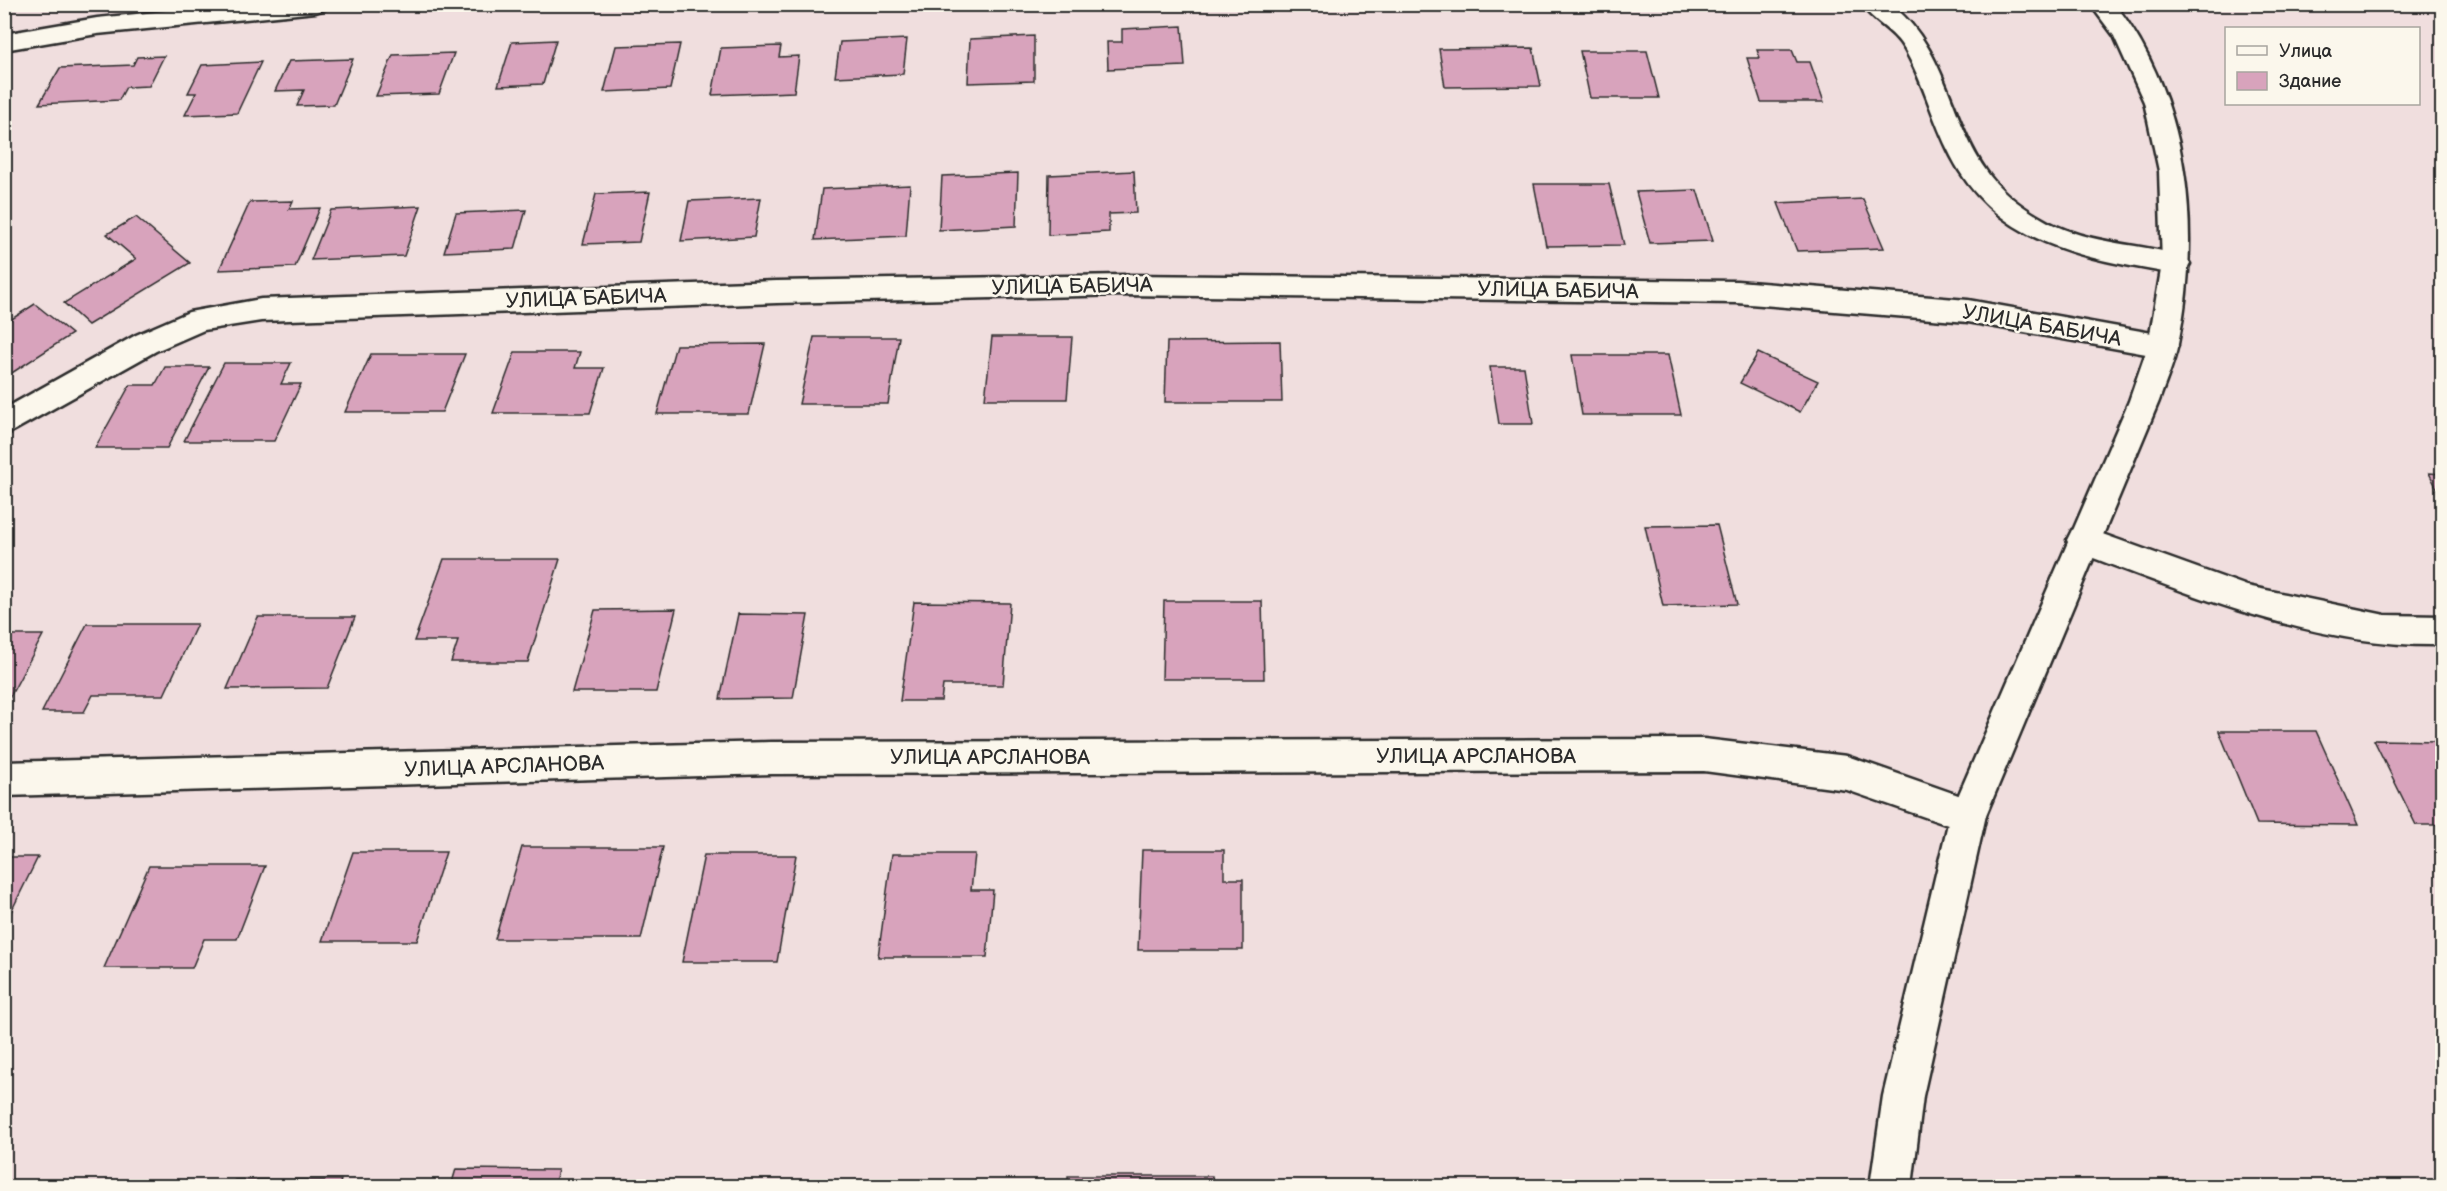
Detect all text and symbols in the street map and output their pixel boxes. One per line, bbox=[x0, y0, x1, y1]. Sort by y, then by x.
legend bbox=[2225, 27, 2420, 105]
text: Улица bbox=[2279, 41, 2333, 62]
text: Здание bbox=[2279, 71, 2341, 92]
street label: УЛИЦА БАБИЧА bbox=[991, 273, 1153, 300]
street label: УЛИЦА БАБИЧА bbox=[1477, 277, 1639, 304]
street label: УЛИЦА БАБИЧА bbox=[505, 283, 667, 314]
street label: УЛИЦА БАБИЧА bbox=[1960, 299, 2124, 352]
street label: УЛИЦА АРСЛАНОВА bbox=[1376, 744, 1576, 769]
street label: УЛИЦА АРСЛАНОВА bbox=[890, 745, 1090, 770]
street label: УЛИЦА АРСЛАНОВА bbox=[404, 751, 605, 782]

